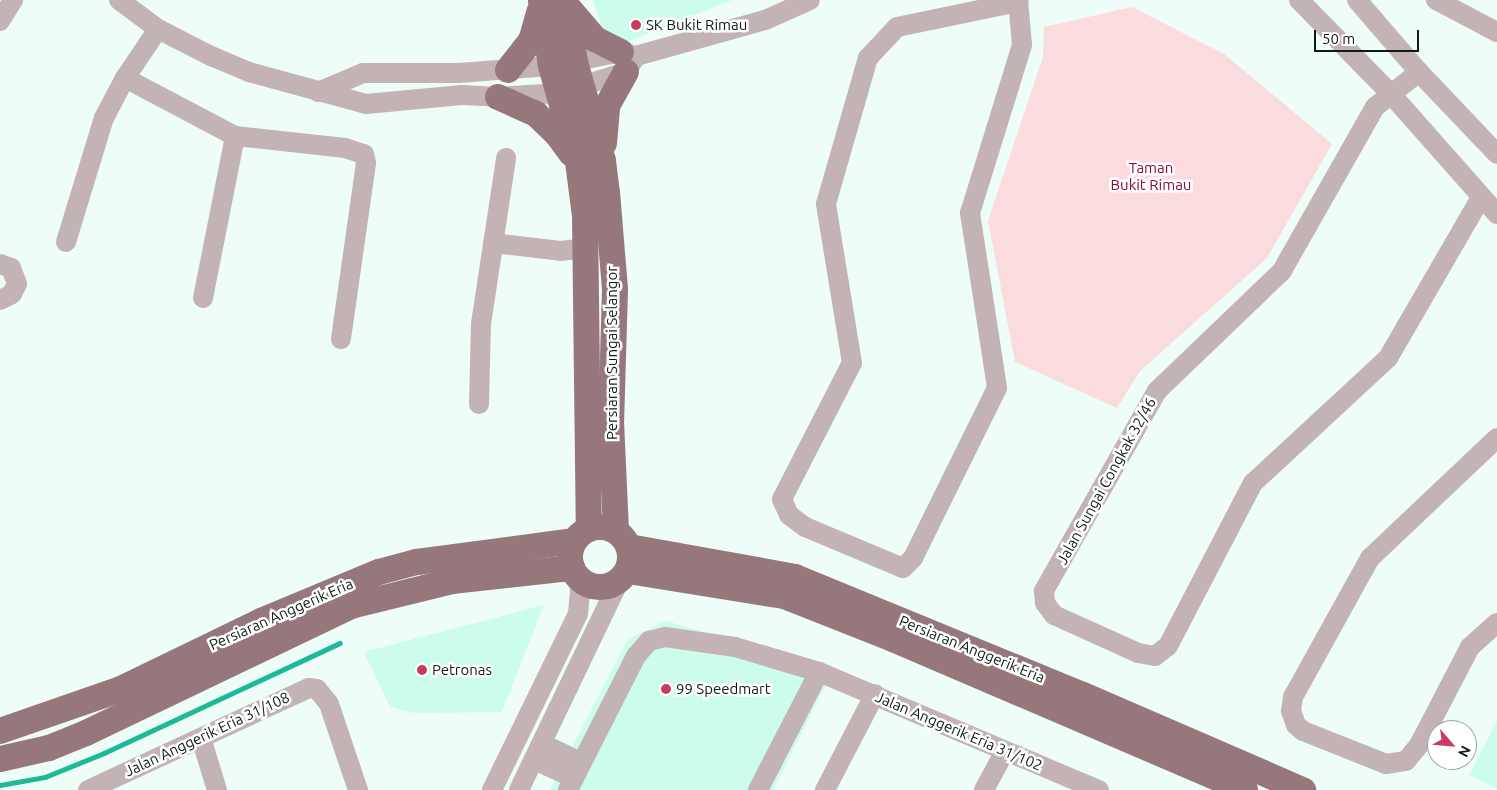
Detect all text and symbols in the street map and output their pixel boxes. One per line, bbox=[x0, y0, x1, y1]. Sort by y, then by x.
place label: SK Bukit Rimau bbox=[646, 16, 747, 34]
marker: SK Bukit Rimau bbox=[630, 19, 642, 31]
scale bar bbox=[1317, 20, 1422, 52]
text: 50 m bbox=[1322, 30, 1355, 47]
park label: Taman Bukit Rimau bbox=[1111, 158, 1191, 193]
street label: Persiaran Sungai Selangor bbox=[603, 266, 621, 440]
street label: Jalan Sungai Congkak 32/46 bbox=[1053, 394, 1159, 568]
street label: Persiaran Anggerik Eria bbox=[206, 574, 356, 654]
street label: Persiaran Anggerik Eria bbox=[897, 612, 1047, 686]
place label: Petronas bbox=[432, 661, 492, 679]
marker: Petronas bbox=[416, 664, 428, 676]
place label: 99 Speedmart bbox=[676, 680, 771, 698]
marker: 99 Speedmart bbox=[660, 683, 672, 695]
street label: Jalan Anggerik Eria 31/108 bbox=[122, 688, 292, 780]
street label: Jalan Anggerik Eria 31/102 bbox=[873, 688, 1045, 774]
north arrow bbox=[1427, 720, 1477, 770]
text: N bbox=[1455, 743, 1474, 760]

